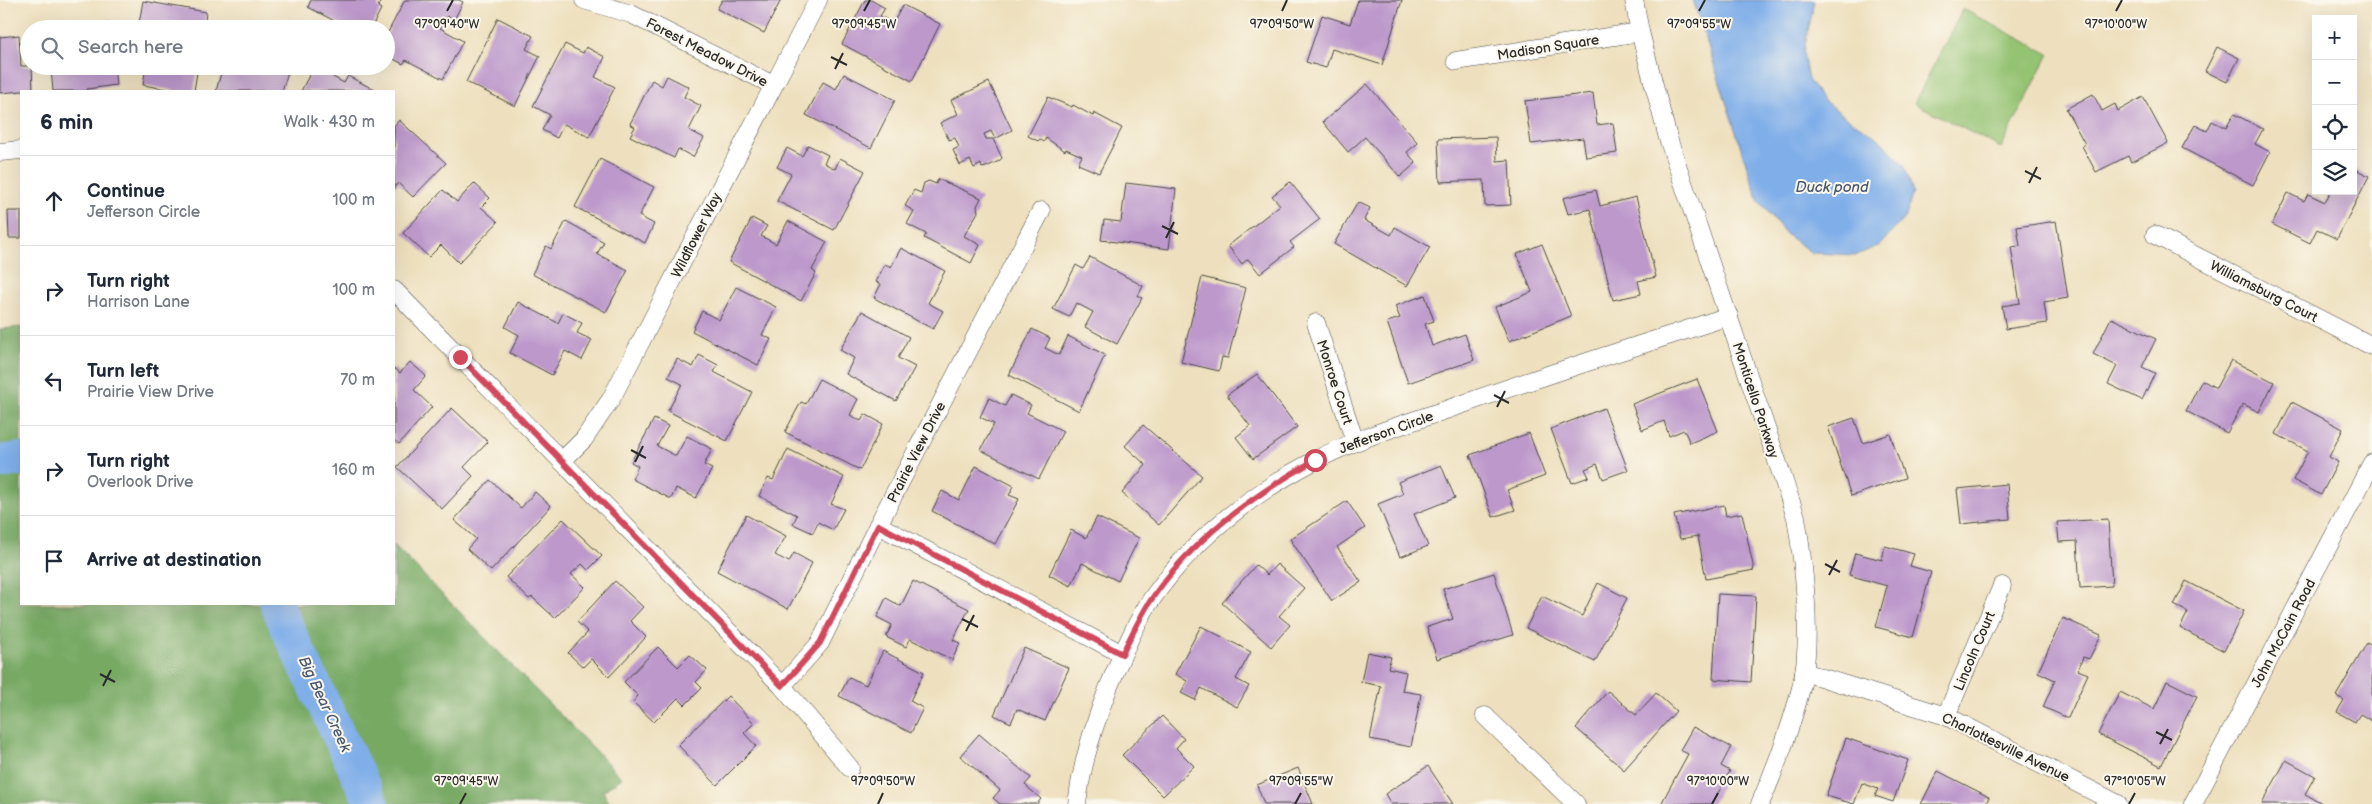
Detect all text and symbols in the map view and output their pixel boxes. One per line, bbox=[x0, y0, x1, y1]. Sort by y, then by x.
street label: Forest Meadow Drive bbox=[643, 14, 770, 90]
map controls bbox=[2312, 15, 2357, 195]
button: + bbox=[2312, 15, 2357, 60]
text: 97°09'40"W bbox=[415, 17, 479, 32]
text: 97°09'45"W bbox=[832, 17, 896, 32]
text: 97°09'50"W bbox=[1250, 17, 1314, 32]
text: 97°09'55"W bbox=[1667, 17, 1731, 32]
text: 97°10'00"W bbox=[2085, 17, 2147, 32]
search box bbox=[20, 20, 395, 75]
street label: Madison Square bbox=[1496, 31, 1600, 64]
icon: search bbox=[38, 34, 66, 62]
text: Search here bbox=[78, 36, 183, 59]
button: − bbox=[2312, 60, 2357, 105]
button: locate bbox=[2312, 105, 2357, 150]
text: 6 min bbox=[40, 110, 93, 135]
text: Walk · 430 m bbox=[284, 113, 375, 132]
button: layers bbox=[2312, 150, 2357, 195]
water label: Duck pond bbox=[1795, 178, 1869, 197]
text: Continue bbox=[87, 180, 165, 203]
icon: ahead bbox=[40, 187, 68, 215]
street label: Wildflower Way bbox=[668, 189, 725, 281]
text: 100 m bbox=[332, 191, 375, 210]
text: Jefferson Circle bbox=[87, 203, 200, 222]
street label: Williamsburg Court bbox=[2207, 257, 2321, 326]
text: Turn right bbox=[87, 270, 170, 293]
icon: right bbox=[40, 277, 68, 305]
text: 100 m bbox=[332, 281, 375, 300]
text: Harrison Lane bbox=[87, 293, 190, 312]
street label: Monroe Court bbox=[1313, 338, 1356, 427]
street label: Monticello Parkway bbox=[1729, 340, 1782, 461]
route end bbox=[449, 346, 472, 369]
text: Turn left bbox=[87, 360, 159, 383]
icon: left bbox=[40, 367, 68, 395]
text: 70 m bbox=[340, 371, 375, 390]
text: Prairie View Drive bbox=[87, 383, 214, 402]
street label: Prairie View Drive bbox=[884, 399, 949, 506]
street label: Jefferson Circle bbox=[1337, 408, 1436, 457]
route start bbox=[1304, 449, 1327, 472]
text: Turn right bbox=[87, 450, 170, 473]
icon: right bbox=[40, 457, 68, 485]
text: 160 m bbox=[332, 461, 375, 480]
text: Overlook Drive bbox=[87, 473, 193, 492]
icon: arrive bbox=[40, 547, 68, 575]
text: Arrive at destination bbox=[87, 549, 262, 572]
street label: John McCain Road bbox=[2248, 576, 2319, 690]
street label: Lincoln Court bbox=[1950, 608, 1999, 693]
water label: Big Bear Creek bbox=[294, 653, 355, 756]
street label: Charlottesville Avenue bbox=[1939, 709, 2072, 786]
text: 97°09'45"W bbox=[434, 774, 498, 789]
text: 97°09'50"W bbox=[851, 774, 915, 789]
text: 97°09'55"W bbox=[1269, 774, 1333, 789]
text: 97°10'00"W bbox=[1687, 774, 1749, 789]
text: 97°10'05"W bbox=[2104, 774, 2166, 789]

